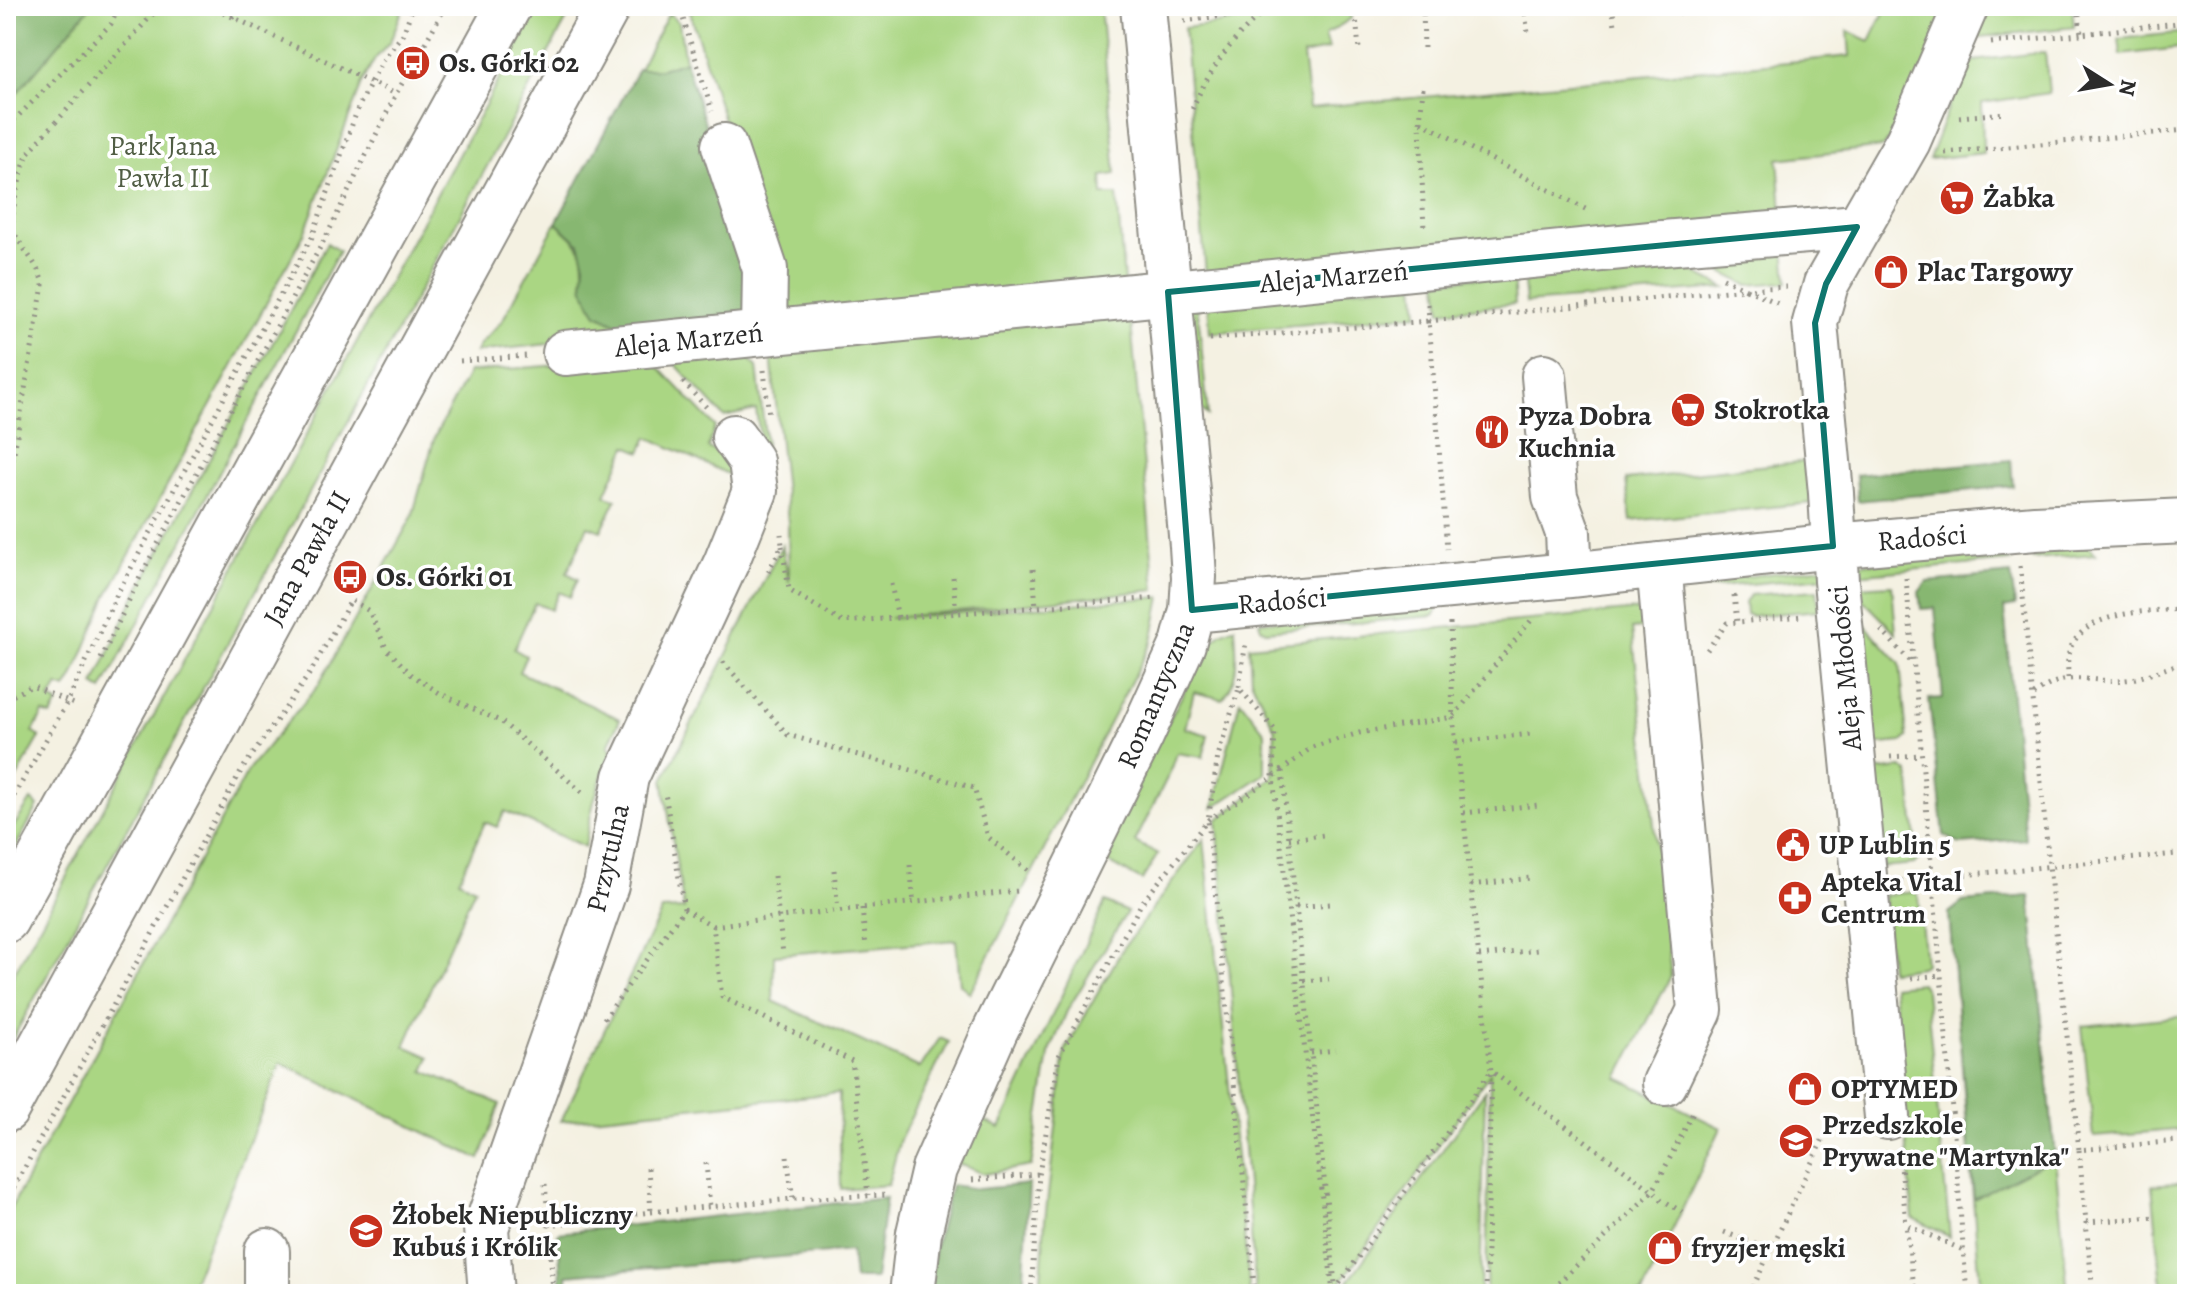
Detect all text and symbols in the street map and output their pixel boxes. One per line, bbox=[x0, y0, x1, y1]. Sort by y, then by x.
bus stop icon: Os. Górki 02 bbox=[394, 44, 432, 82]
place label: Os. Górki 02 bbox=[439, 44, 580, 82]
north arrow bbox=[2069, 44, 2149, 124]
text: N bbox=[2111, 77, 2144, 98]
park label: Park Jana Pawła II bbox=[109, 127, 217, 197]
supermarket icon: Żabka bbox=[1938, 179, 1976, 217]
place label: Żabka bbox=[1983, 179, 2055, 217]
street label: Aleja Marzeń bbox=[1257, 252, 1410, 303]
shop icon: Plac Targowy bbox=[1872, 253, 1910, 291]
place label: Plac Targowy bbox=[1917, 253, 2074, 291]
street label: Aleja Marzeń bbox=[612, 313, 765, 367]
supermarket icon: Stokrotka bbox=[1669, 391, 1707, 429]
place label: Stokrotka bbox=[1714, 391, 1830, 429]
place label: Pyza Dobra Kuchnia bbox=[1518, 397, 1652, 467]
restaurant icon: Pyza Dobra Kuchnia bbox=[1473, 413, 1511, 451]
street label: Jana Pawła II bbox=[254, 484, 360, 632]
street label: Radości bbox=[1876, 515, 1968, 561]
bus stop icon: Os. Górki 01 bbox=[331, 558, 369, 596]
place label: Os. Górki 01 bbox=[376, 558, 513, 596]
street label: Radości bbox=[1236, 578, 1328, 624]
street label: Aleja Młodości bbox=[1819, 584, 1871, 753]
street label: Romantyczna bbox=[1108, 616, 1204, 774]
street label: Przytulna bbox=[577, 800, 639, 916]
public building icon: UP Lublin 5 bbox=[1774, 826, 1812, 864]
place label: UP Lublin 5 bbox=[1819, 826, 1951, 864]
place label: Apteka Vital Centrum bbox=[1820, 863, 1963, 933]
pharmacy icon: Apteka Vital Centrum bbox=[1776, 879, 1814, 917]
shop icon: OPTYMED bbox=[1786, 1070, 1824, 1108]
place label: OPTYMED bbox=[1831, 1070, 1958, 1108]
place label: Przedszkole Prywatne "Martynka" bbox=[1822, 1106, 2069, 1176]
school or university icon: Przedszkole Prywatne "Martynka" bbox=[1777, 1122, 1815, 1160]
place label: Żłobek Niepubliczny Kubuś i Królik bbox=[392, 1196, 634, 1266]
school or university icon: Żłobek Niepubliczny Kubuś i Królik bbox=[347, 1212, 385, 1250]
shop icon: fryzjer męski bbox=[1646, 1229, 1684, 1267]
place label: fryzjer męski bbox=[1691, 1229, 1846, 1267]

